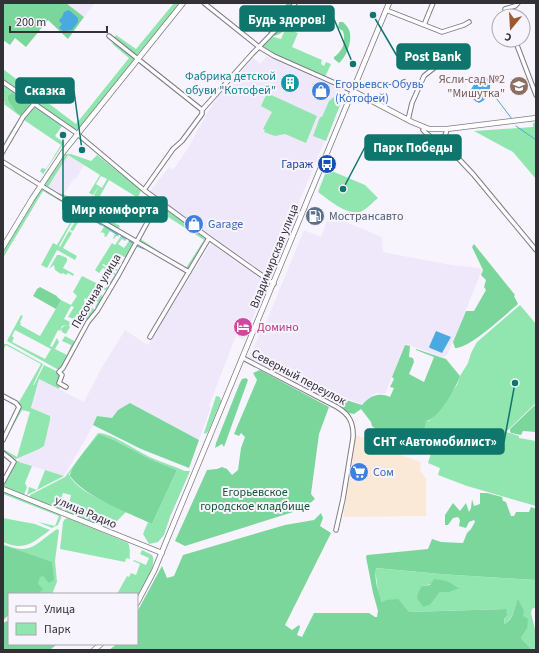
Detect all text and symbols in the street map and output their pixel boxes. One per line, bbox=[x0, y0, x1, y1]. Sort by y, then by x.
callout: Будь здоров! bbox=[240, 6, 334, 31]
scale bar bbox=[10, 8, 107, 34]
north arrow bbox=[491, 8, 531, 48]
text: Будь здоров! bbox=[248, 11, 326, 29]
text: 200 m bbox=[16, 14, 46, 31]
text: С bbox=[502, 29, 513, 45]
callout: Post Bank bbox=[397, 44, 470, 69]
text: Post Bank bbox=[405, 48, 462, 66]
place label: Фабрика детской обуви "Котофей" bbox=[185, 68, 276, 99]
place label: Ясли-сад №2 "Мишутка" bbox=[439, 71, 505, 102]
building icon: Фабрика детской обуви "Котофей" bbox=[279, 72, 301, 94]
school or university icon: Ясли-сад №2 "Мишутка" bbox=[508, 75, 530, 97]
place label: Егорьевск-Обувь (Котофей) bbox=[335, 76, 424, 107]
callout: Сказка bbox=[16, 78, 74, 103]
shop icon: Егорьевск-Обувь (Котофей) bbox=[310, 80, 332, 102]
text: Сказка bbox=[24, 82, 66, 100]
callout: Парк Победы bbox=[365, 135, 461, 160]
text: Парк Победы bbox=[373, 139, 453, 157]
bus stop icon: Гараж bbox=[316, 153, 338, 175]
place label: Гараж bbox=[281, 156, 314, 173]
callout: Мир комфорта bbox=[63, 197, 167, 222]
text: Мир комфорта bbox=[71, 201, 159, 219]
street label: Владимирская улица bbox=[246, 202, 303, 311]
fuel station icon: Мострансавто bbox=[304, 205, 326, 227]
place label: Мострансавто bbox=[329, 208, 403, 225]
shop icon: Garage bbox=[183, 213, 205, 235]
place label: Garage bbox=[208, 216, 243, 233]
street label: Песочная улица bbox=[67, 251, 125, 332]
hotel icon: Домино bbox=[232, 316, 254, 338]
place label: Домино bbox=[257, 319, 299, 336]
street label: Северный переулок bbox=[248, 345, 349, 410]
callout: СНТ «Автомобилист» bbox=[365, 429, 504, 454]
text: СНТ «Автомобилист» bbox=[373, 433, 497, 451]
supermarket icon: Сом bbox=[348, 461, 370, 483]
place label: Сом bbox=[373, 464, 394, 481]
park label: Егорьевское городское кладбище bbox=[200, 484, 310, 515]
street label: улица Радио bbox=[52, 492, 119, 533]
legend bbox=[8, 593, 138, 645]
text: Улица bbox=[44, 601, 75, 618]
text: Парк bbox=[44, 621, 70, 638]

